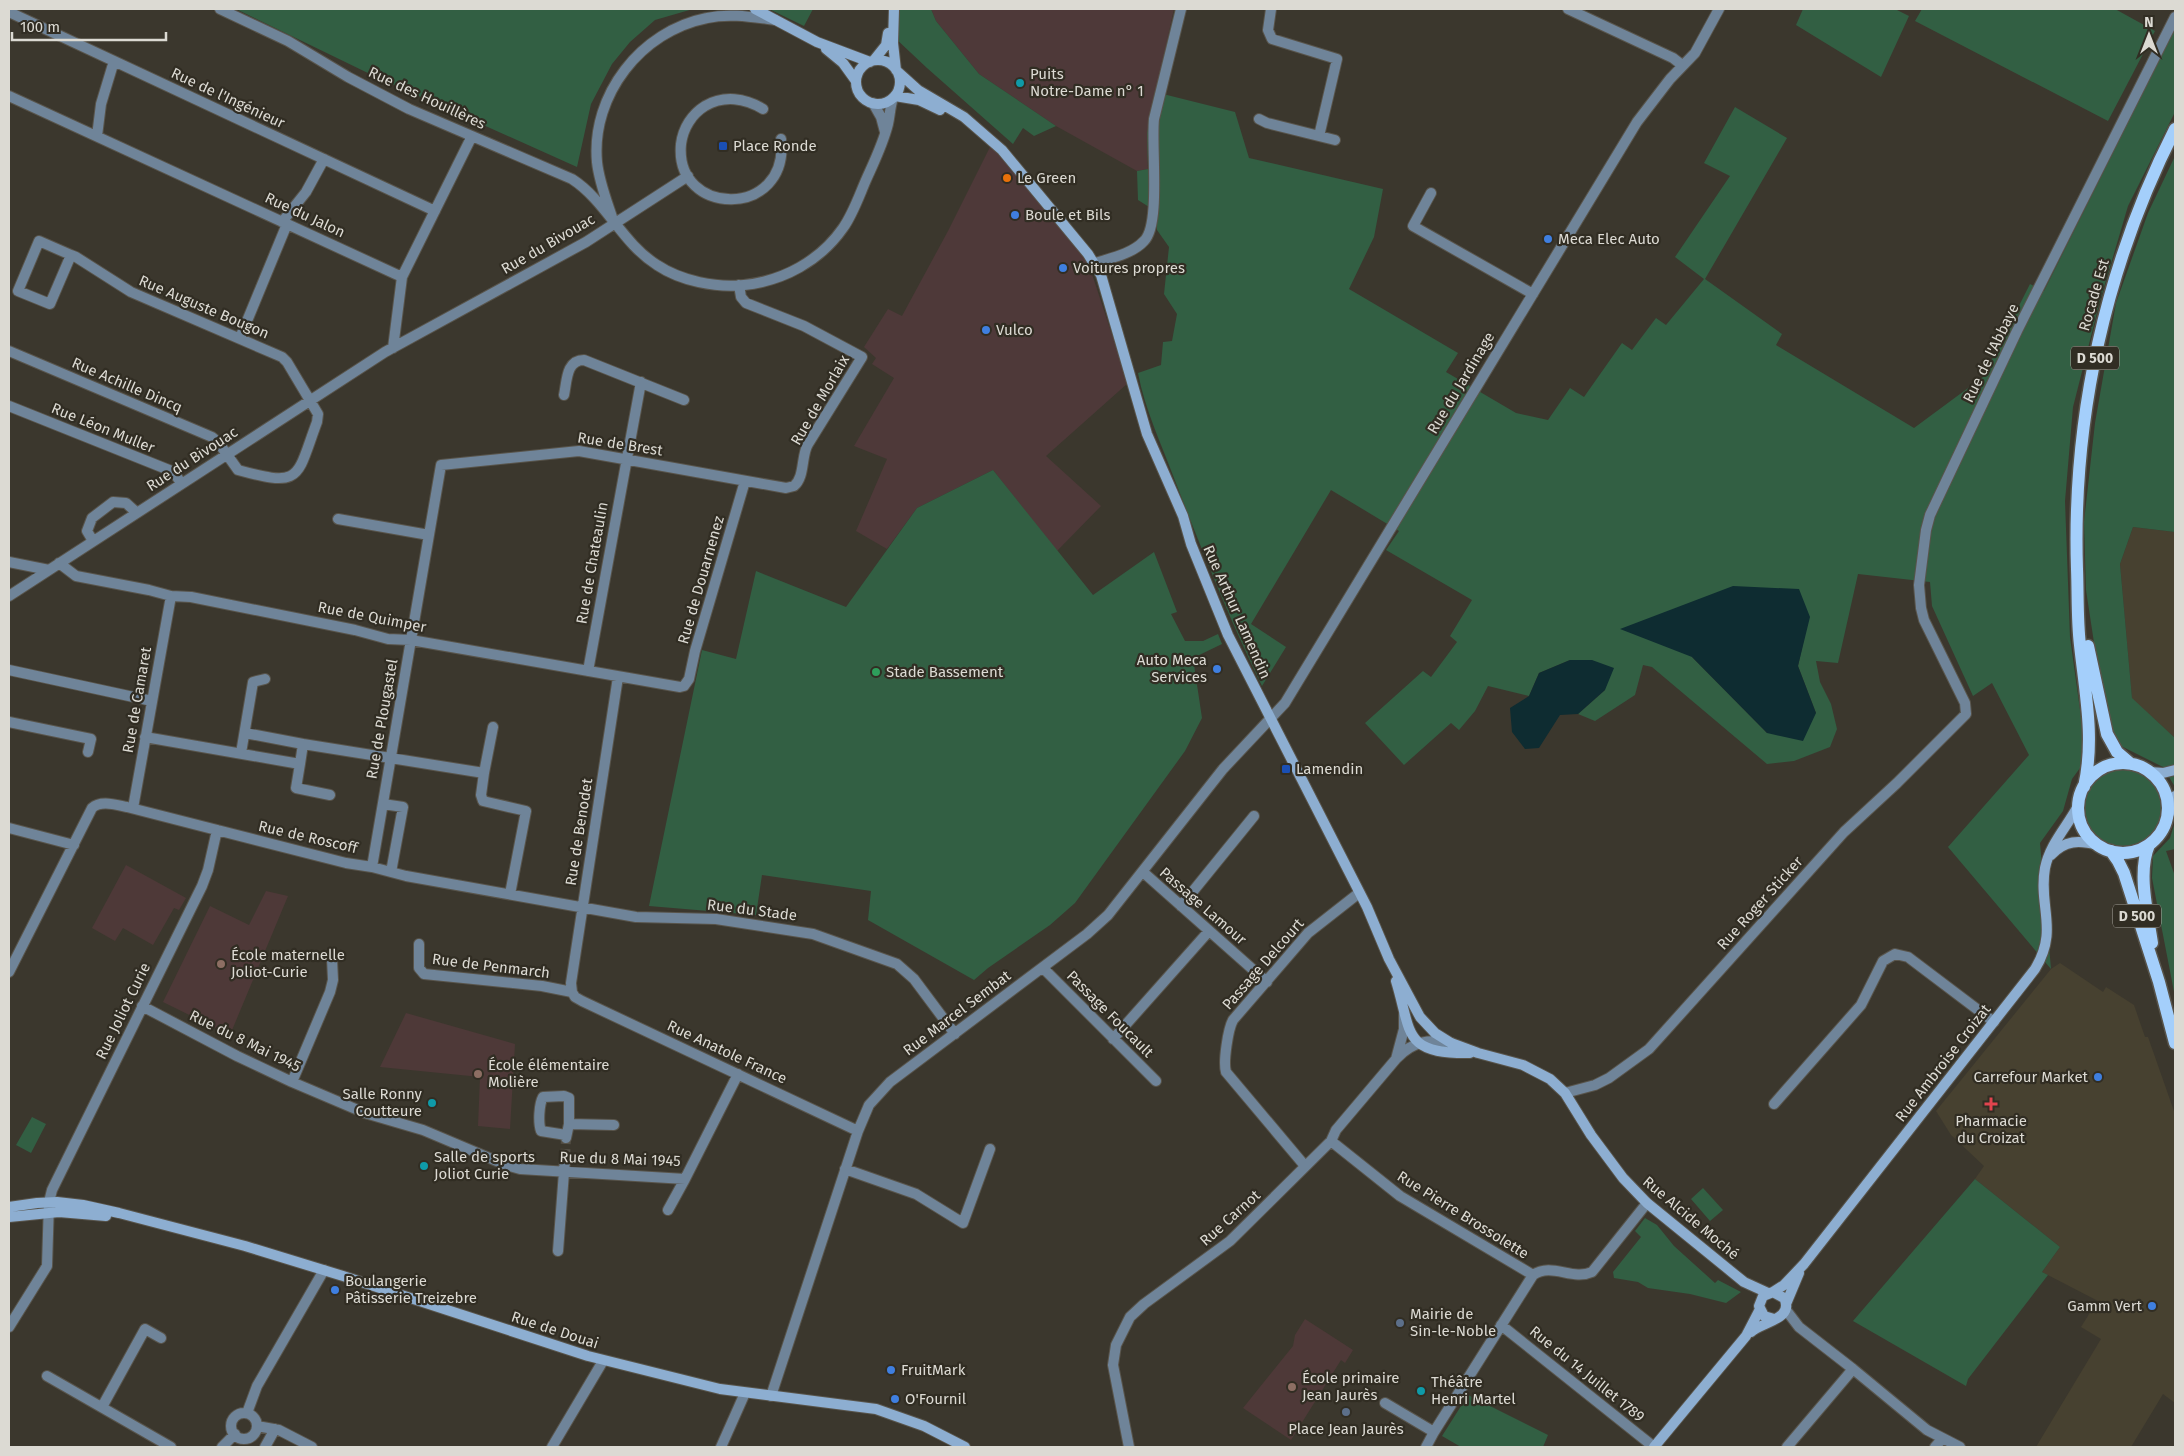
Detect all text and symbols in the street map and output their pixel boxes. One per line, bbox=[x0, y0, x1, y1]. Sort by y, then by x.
scale bar bbox=[12, 10, 166, 42]
north arrow bbox=[2124, 10, 2174, 60]
text: N bbox=[2144, 14, 2154, 31]
text: 100 m bbox=[20, 18, 60, 36]
street label: Rue des Houillères bbox=[365, 63, 489, 133]
street label: Rue de l'Ingénieur bbox=[168, 64, 288, 132]
place label: Puits Notre-Dame n° 1 bbox=[1030, 65, 1144, 100]
marker: Puits Notre-Dame n° 1 bbox=[1014, 77, 1026, 89]
place label: Place Ronde bbox=[733, 137, 817, 155]
marker: Place Ronde bbox=[717, 140, 729, 152]
place label: Le Green bbox=[1017, 169, 1076, 187]
marker: Le Green bbox=[1001, 172, 1013, 184]
street label: Rue du Jalon bbox=[262, 189, 348, 241]
place label: Boule et Bils bbox=[1025, 206, 1110, 224]
marker: Boule et Bils bbox=[1009, 209, 1021, 221]
street label: Rue du Bivouac bbox=[498, 210, 598, 278]
place label: Meca Elec Auto bbox=[1558, 230, 1660, 248]
marker: Meca Elec Auto bbox=[1542, 233, 1554, 245]
street label: Rocade Est bbox=[2075, 256, 2113, 333]
place label: Voitures propres bbox=[1073, 259, 1185, 277]
marker: Voitures propres bbox=[1057, 262, 1069, 274]
street label: Rue Auguste Bougon bbox=[136, 271, 272, 343]
street label: Rue de l'Abbaye bbox=[1959, 301, 2023, 405]
place label: Vulco bbox=[996, 321, 1033, 339]
marker: Vulco bbox=[980, 324, 992, 336]
street label: Rue du Jardinage bbox=[1424, 329, 1498, 437]
road number: D 500 bbox=[2071, 346, 2119, 369]
street label: Rue de Morlaix bbox=[787, 351, 853, 448]
street label: Rue Achille Dincq bbox=[69, 354, 185, 416]
street label: Rue Léon Muller bbox=[49, 399, 157, 457]
street label: Rue du Bivouac bbox=[143, 423, 241, 495]
street label: Rue de Brest bbox=[576, 428, 665, 460]
street label: Rue de Chateaulin bbox=[572, 500, 612, 626]
street label: Rue de Douarnenez bbox=[674, 513, 728, 646]
street label: Rue Arthur Lamendin bbox=[1199, 542, 1275, 682]
street label: Rue de Quimper bbox=[316, 598, 428, 636]
street label: Rue de Camaret bbox=[119, 645, 155, 754]
place label: Auto Meca Services bbox=[1137, 651, 1207, 686]
street label: Rue de Plougastel bbox=[363, 657, 402, 781]
place label: Stade Bassement bbox=[886, 663, 1004, 681]
marker: Auto Meca Services bbox=[1211, 663, 1223, 675]
marker: Stade Bassement bbox=[870, 666, 882, 678]
place label: Lamendin bbox=[1296, 760, 1363, 778]
marker: Lamendin bbox=[1280, 763, 1292, 775]
street label: Rue de Benodet bbox=[562, 776, 596, 887]
street label: Rue de Roscoff bbox=[257, 817, 360, 857]
street label: Rue Roger Sticker bbox=[1713, 852, 1807, 953]
street label: Passage Lamour bbox=[1156, 863, 1250, 949]
street label: Rue du Stade bbox=[706, 896, 798, 924]
road number: D 500 bbox=[2113, 904, 2161, 928]
street label: Passage Delcourt bbox=[1218, 914, 1308, 1013]
place label: École maternelle Joliot-Curie bbox=[231, 946, 345, 981]
street label: Rue de Penmarch bbox=[431, 950, 551, 982]
marker: École maternelle Joliot-Curie bbox=[215, 958, 227, 970]
street label: Rue Joliot Curie bbox=[92, 960, 154, 1062]
street label: Rue Marcel Sembat bbox=[900, 966, 1015, 1059]
street label: Passage Foucault bbox=[1063, 967, 1158, 1062]
street label: Rue Ambroise Croizat bbox=[1892, 1000, 1995, 1125]
street label: Rue du 8 Mai 1945 bbox=[186, 1006, 304, 1076]
street label: Rue Anatole France bbox=[664, 1016, 790, 1088]
place label: École élémentaire Molière bbox=[488, 1056, 610, 1091]
marker: École élémentaire Molière bbox=[472, 1068, 484, 1080]
place label: Carrefour Market bbox=[1973, 1068, 2089, 1086]
marker: Carrefour Market bbox=[2092, 1071, 2104, 1083]
place label: Salle Ronny Coutteure bbox=[342, 1085, 423, 1120]
marker: Salle Ronny Coutteure bbox=[426, 1097, 438, 1109]
marker: Pharmacie du Croizat bbox=[1985, 1098, 1997, 1110]
place label: Pharmacie du Croizat bbox=[1955, 1112, 2027, 1147]
place label: Salle de sports Joliot Curie bbox=[434, 1148, 535, 1183]
street label: Rue du 8 Mai 1945 bbox=[559, 1148, 681, 1170]
marker: Salle de sports Joliot Curie bbox=[418, 1160, 430, 1172]
street label: Rue Pierre Brossolette bbox=[1394, 1167, 1532, 1263]
street label: Rue Alcide Moché bbox=[1639, 1173, 1743, 1263]
street label: Rue Carnot bbox=[1196, 1186, 1264, 1250]
place label: Boulangerie Pâtisserie Treizebre bbox=[345, 1272, 477, 1307]
marker: Boulangerie Pâtisserie Treizebre bbox=[329, 1284, 341, 1296]
place label: Gamm Vert bbox=[2067, 1297, 2143, 1315]
marker: Gamm Vert bbox=[2146, 1300, 2158, 1312]
place label: Mairie de Sin-le-Noble bbox=[1410, 1305, 1496, 1340]
street label: Rue de Douai bbox=[509, 1307, 601, 1353]
marker: Mairie de Sin-le-Noble bbox=[1394, 1317, 1406, 1329]
street label: Rue du 14 Juillet 1789 bbox=[1526, 1322, 1648, 1426]
place label: FruitMark bbox=[901, 1361, 966, 1379]
marker: FruitMark bbox=[885, 1364, 897, 1376]
place label: École primaire Jean Jaurès bbox=[1302, 1369, 1400, 1404]
place label: Théâtre Henri Martel bbox=[1431, 1373, 1516, 1408]
marker: École primaire Jean Jaurès bbox=[1286, 1381, 1298, 1393]
marker: Théâtre Henri Martel bbox=[1415, 1385, 1427, 1397]
place label: O'Fournil bbox=[905, 1390, 967, 1408]
marker: O'Fournil bbox=[889, 1393, 901, 1405]
marker: Place Jean Jaurès bbox=[1340, 1406, 1352, 1418]
place label: Place Jean Jaurès bbox=[1288, 1420, 1404, 1438]

